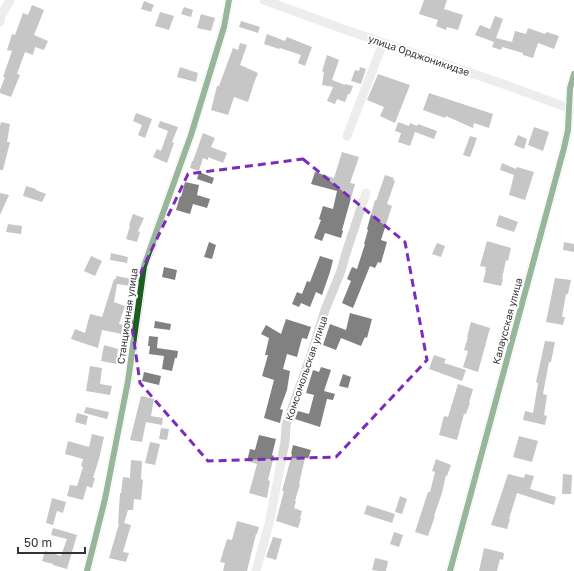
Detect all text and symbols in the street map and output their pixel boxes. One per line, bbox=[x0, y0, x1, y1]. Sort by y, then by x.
street label: улица Орджоникидзе bbox=[367, 32, 471, 78]
street label: Станционная улица bbox=[114, 267, 140, 365]
street label: Калаусская улица bbox=[490, 276, 524, 366]
street label: Комсомольская улица bbox=[282, 314, 330, 422]
scale bar bbox=[18, 529, 85, 555]
text: 50 m bbox=[24, 535, 52, 550]

